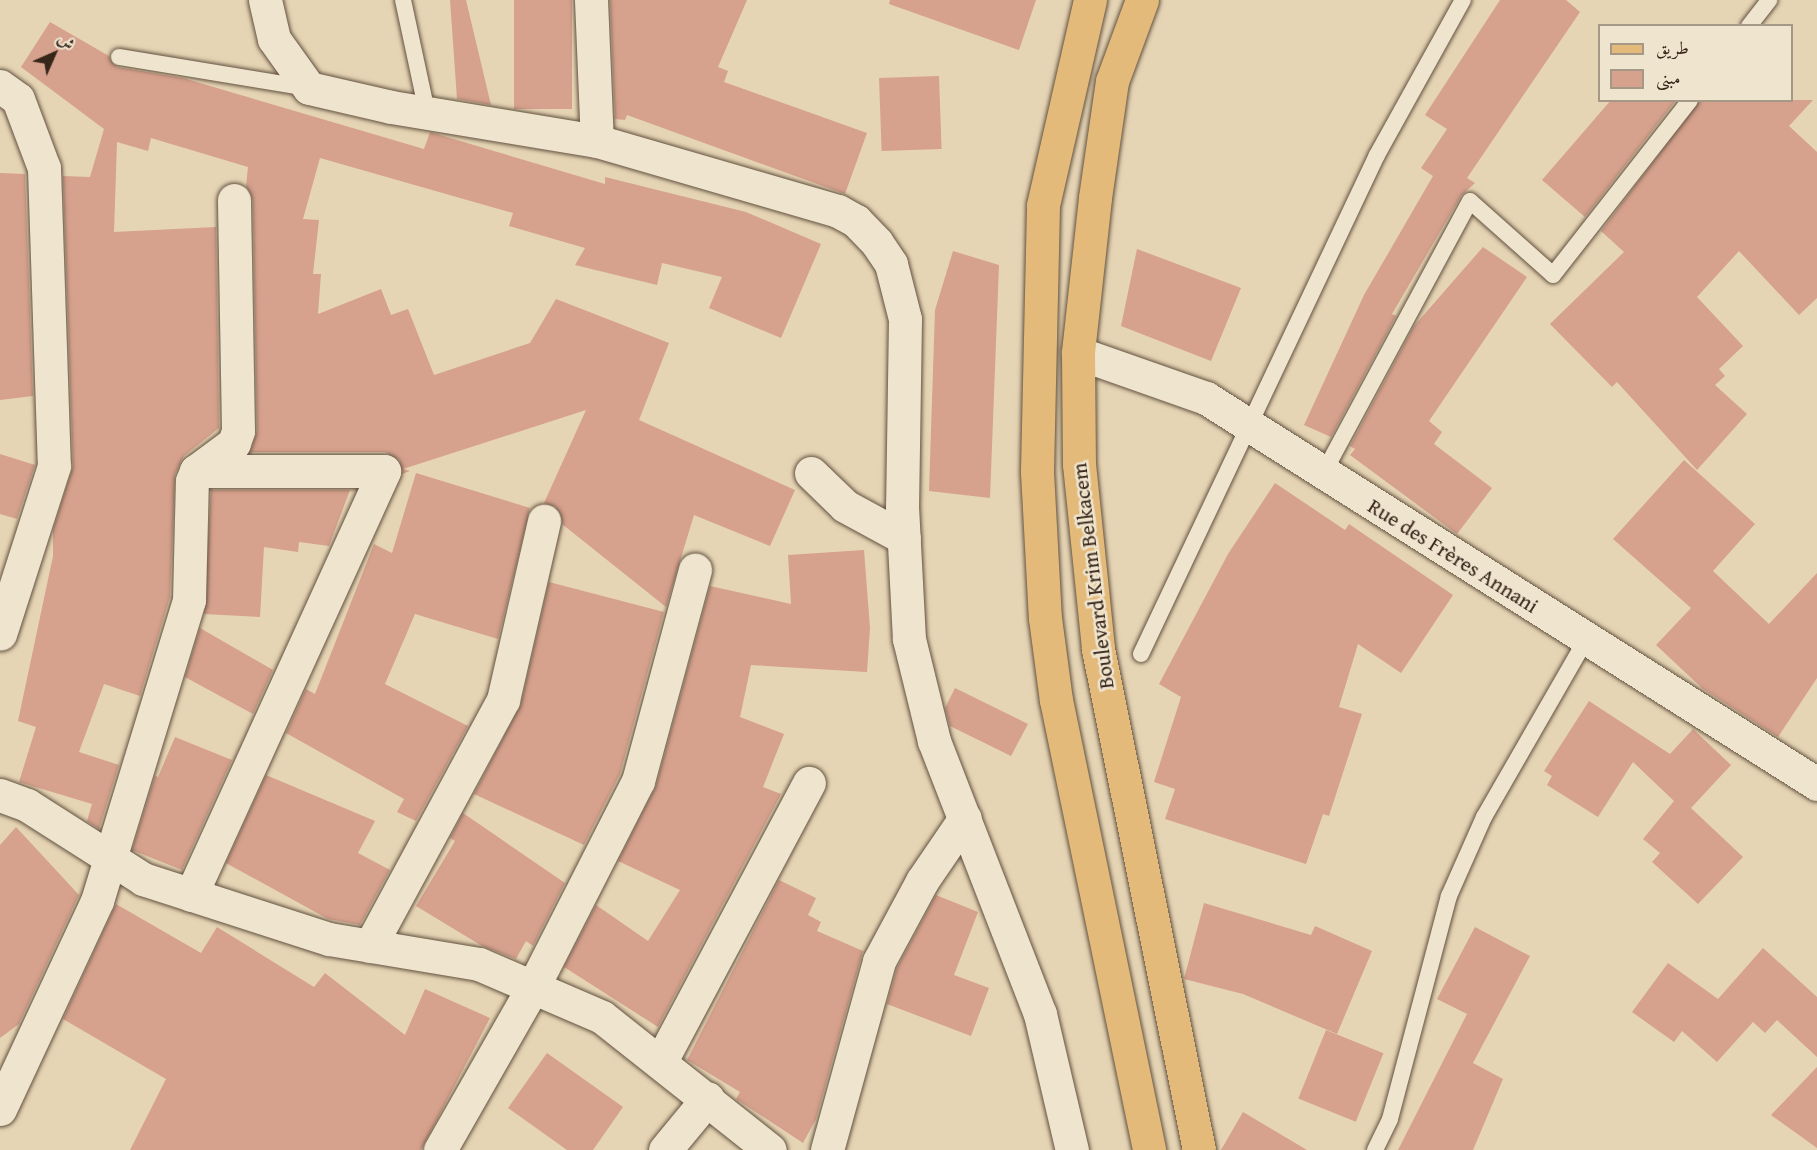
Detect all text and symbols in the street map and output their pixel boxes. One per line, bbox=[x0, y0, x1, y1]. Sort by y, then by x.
north arrow bbox=[24, 24, 84, 84]
legend bbox=[1598, 24, 1793, 102]
text: ش bbox=[53, 27, 81, 55]
text: طريق bbox=[1656, 34, 1689, 61]
text: مبنى bbox=[1656, 64, 1681, 91]
street label: Boulevard Krim Belkacem bbox=[1067, 462, 1119, 690]
street label: Rue des Frères Annani bbox=[1363, 493, 1543, 619]

